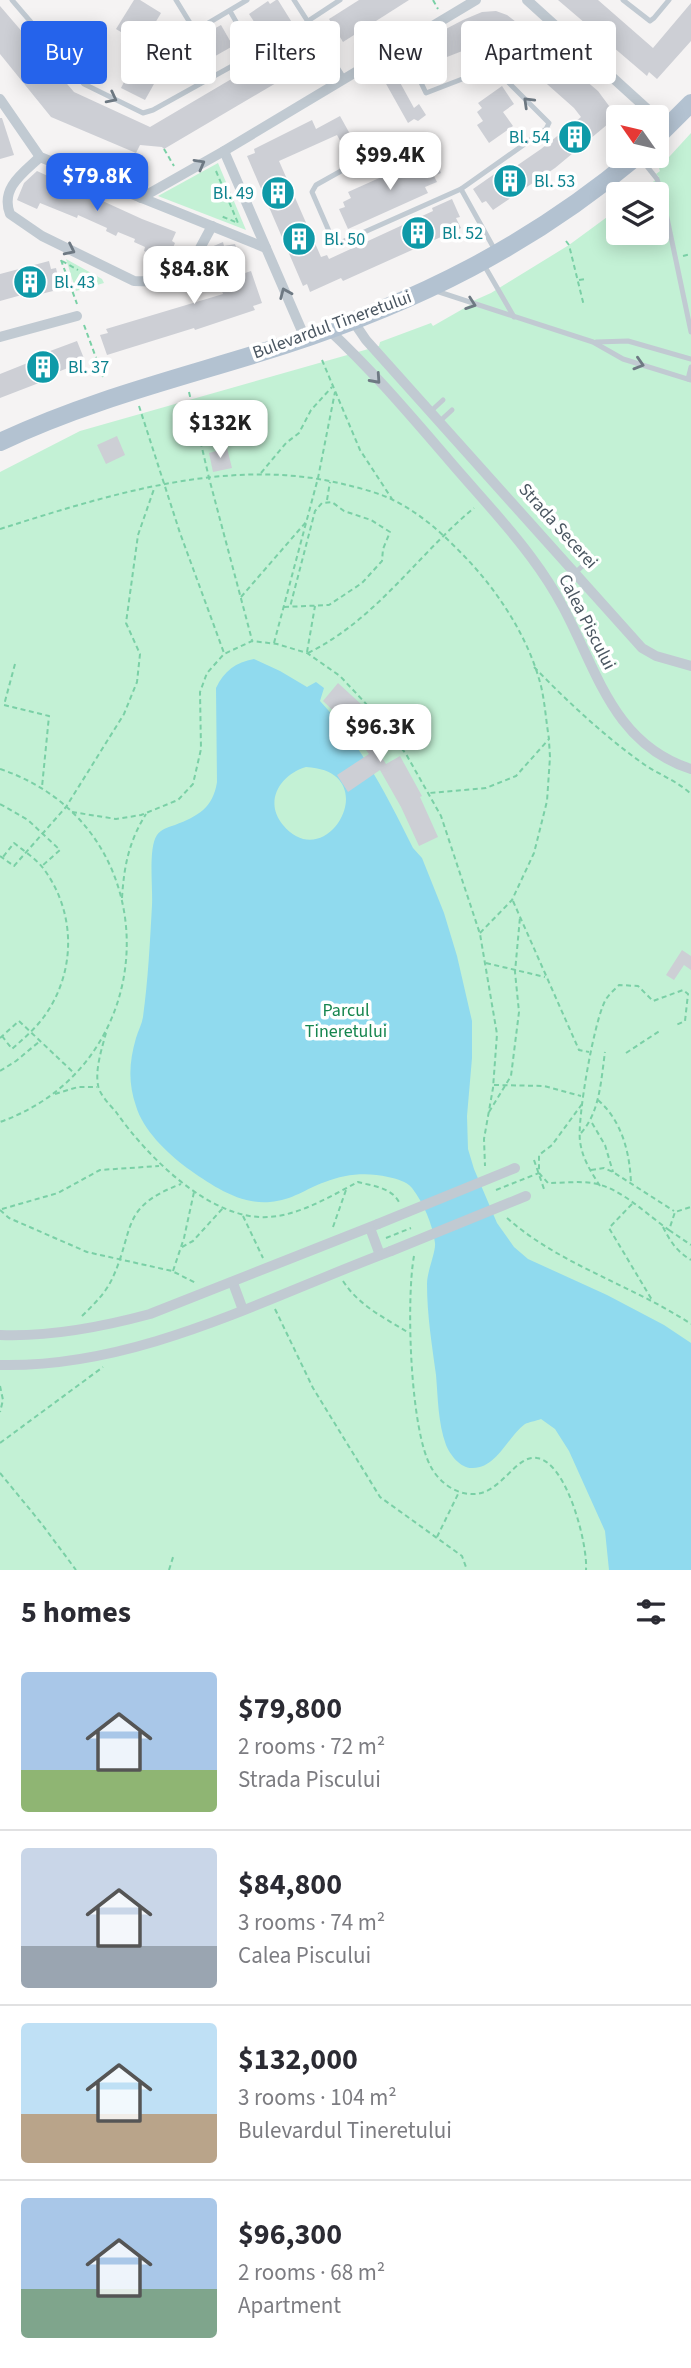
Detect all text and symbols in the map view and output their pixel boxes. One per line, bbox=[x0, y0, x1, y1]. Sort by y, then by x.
chip: Buy bbox=[21, 21, 107, 84]
chip: Rent bbox=[121, 21, 216, 84]
chip: Filters bbox=[230, 21, 340, 84]
chip: New bbox=[354, 21, 447, 84]
chip: Apartment bbox=[461, 21, 616, 84]
one-way arrow bbox=[105, 89, 117, 103]
one-way arrow bbox=[523, 97, 536, 110]
north arrow bbox=[606, 105, 668, 168]
map controls bbox=[606, 105, 669, 245]
building icon: Bl. 54 bbox=[556, 118, 594, 156]
place label: Bl. 54 bbox=[509, 125, 550, 150]
pin: $99.4K bbox=[333, 132, 447, 192]
text: $99.4K bbox=[355, 138, 425, 171]
pin: $79.8K bbox=[40, 154, 154, 213]
text: $79.8K bbox=[62, 159, 132, 192]
one-way arrow bbox=[193, 159, 205, 172]
building icon: Bl. 53 bbox=[491, 162, 529, 200]
place label: Bl. 53 bbox=[534, 169, 575, 194]
building icon: Bl. 49 bbox=[259, 174, 297, 212]
place label: Bl. 49 bbox=[213, 181, 254, 206]
button: layers bbox=[606, 182, 669, 245]
building icon: Bl. 52 bbox=[399, 214, 437, 252]
building icon: Bl. 50 bbox=[280, 220, 318, 258]
place label: Bl. 52 bbox=[442, 221, 483, 246]
place label: Bl. 50 bbox=[324, 227, 365, 252]
one-way arrow bbox=[63, 242, 75, 256]
pin: $84.8K bbox=[137, 246, 251, 306]
text: $84.8K bbox=[159, 252, 229, 285]
building icon: Bl. 43 bbox=[11, 263, 49, 301]
place label: Bl. 43 bbox=[54, 270, 95, 295]
street label: Bulevardul Tineretului bbox=[249, 285, 415, 365]
one-way arrow bbox=[279, 288, 293, 300]
one-way arrow bbox=[465, 296, 477, 310]
building icon: Bl. 37 bbox=[24, 348, 62, 386]
place label: Bl. 37 bbox=[68, 355, 109, 380]
one-way arrow bbox=[632, 355, 644, 370]
one-way arrow bbox=[368, 371, 381, 384]
pin: $132K bbox=[171, 400, 269, 460]
text: $132K bbox=[189, 406, 251, 439]
street label: Strada Secerei bbox=[513, 478, 603, 574]
street label: Calea Piscului bbox=[552, 570, 622, 674]
pin: $96.3K bbox=[323, 704, 437, 764]
text: $96.3K bbox=[345, 710, 415, 743]
park label: Parcul Tineretului bbox=[305, 998, 387, 1044]
text: 5 homes bbox=[21, 1591, 131, 1634]
icon: filters bbox=[632, 1593, 670, 1631]
text: $79,800 bbox=[238, 1687, 342, 1730]
icon: home bbox=[77, 1700, 161, 1784]
text: 2 rooms · 72 m² bbox=[238, 1730, 385, 1763]
text: Strada Piscului bbox=[238, 1763, 381, 1796]
text: $84,800 bbox=[238, 1863, 342, 1906]
icon: home bbox=[77, 1876, 161, 1960]
text: 3 rooms · 74 m² bbox=[238, 1906, 385, 1939]
text: Calea Piscului bbox=[238, 1939, 371, 1972]
text: $132,000 bbox=[238, 2038, 358, 2081]
icon: home bbox=[77, 2051, 161, 2135]
text: 3 rooms · 104 m² bbox=[238, 2081, 397, 2114]
text: Bulevardul Tineretului bbox=[238, 2114, 452, 2147]
text: $96,300 bbox=[238, 2213, 342, 2256]
icon: home bbox=[77, 2226, 161, 2310]
text: 2 rooms · 68 m² bbox=[238, 2256, 385, 2289]
text: Apartment bbox=[238, 2289, 341, 2322]

